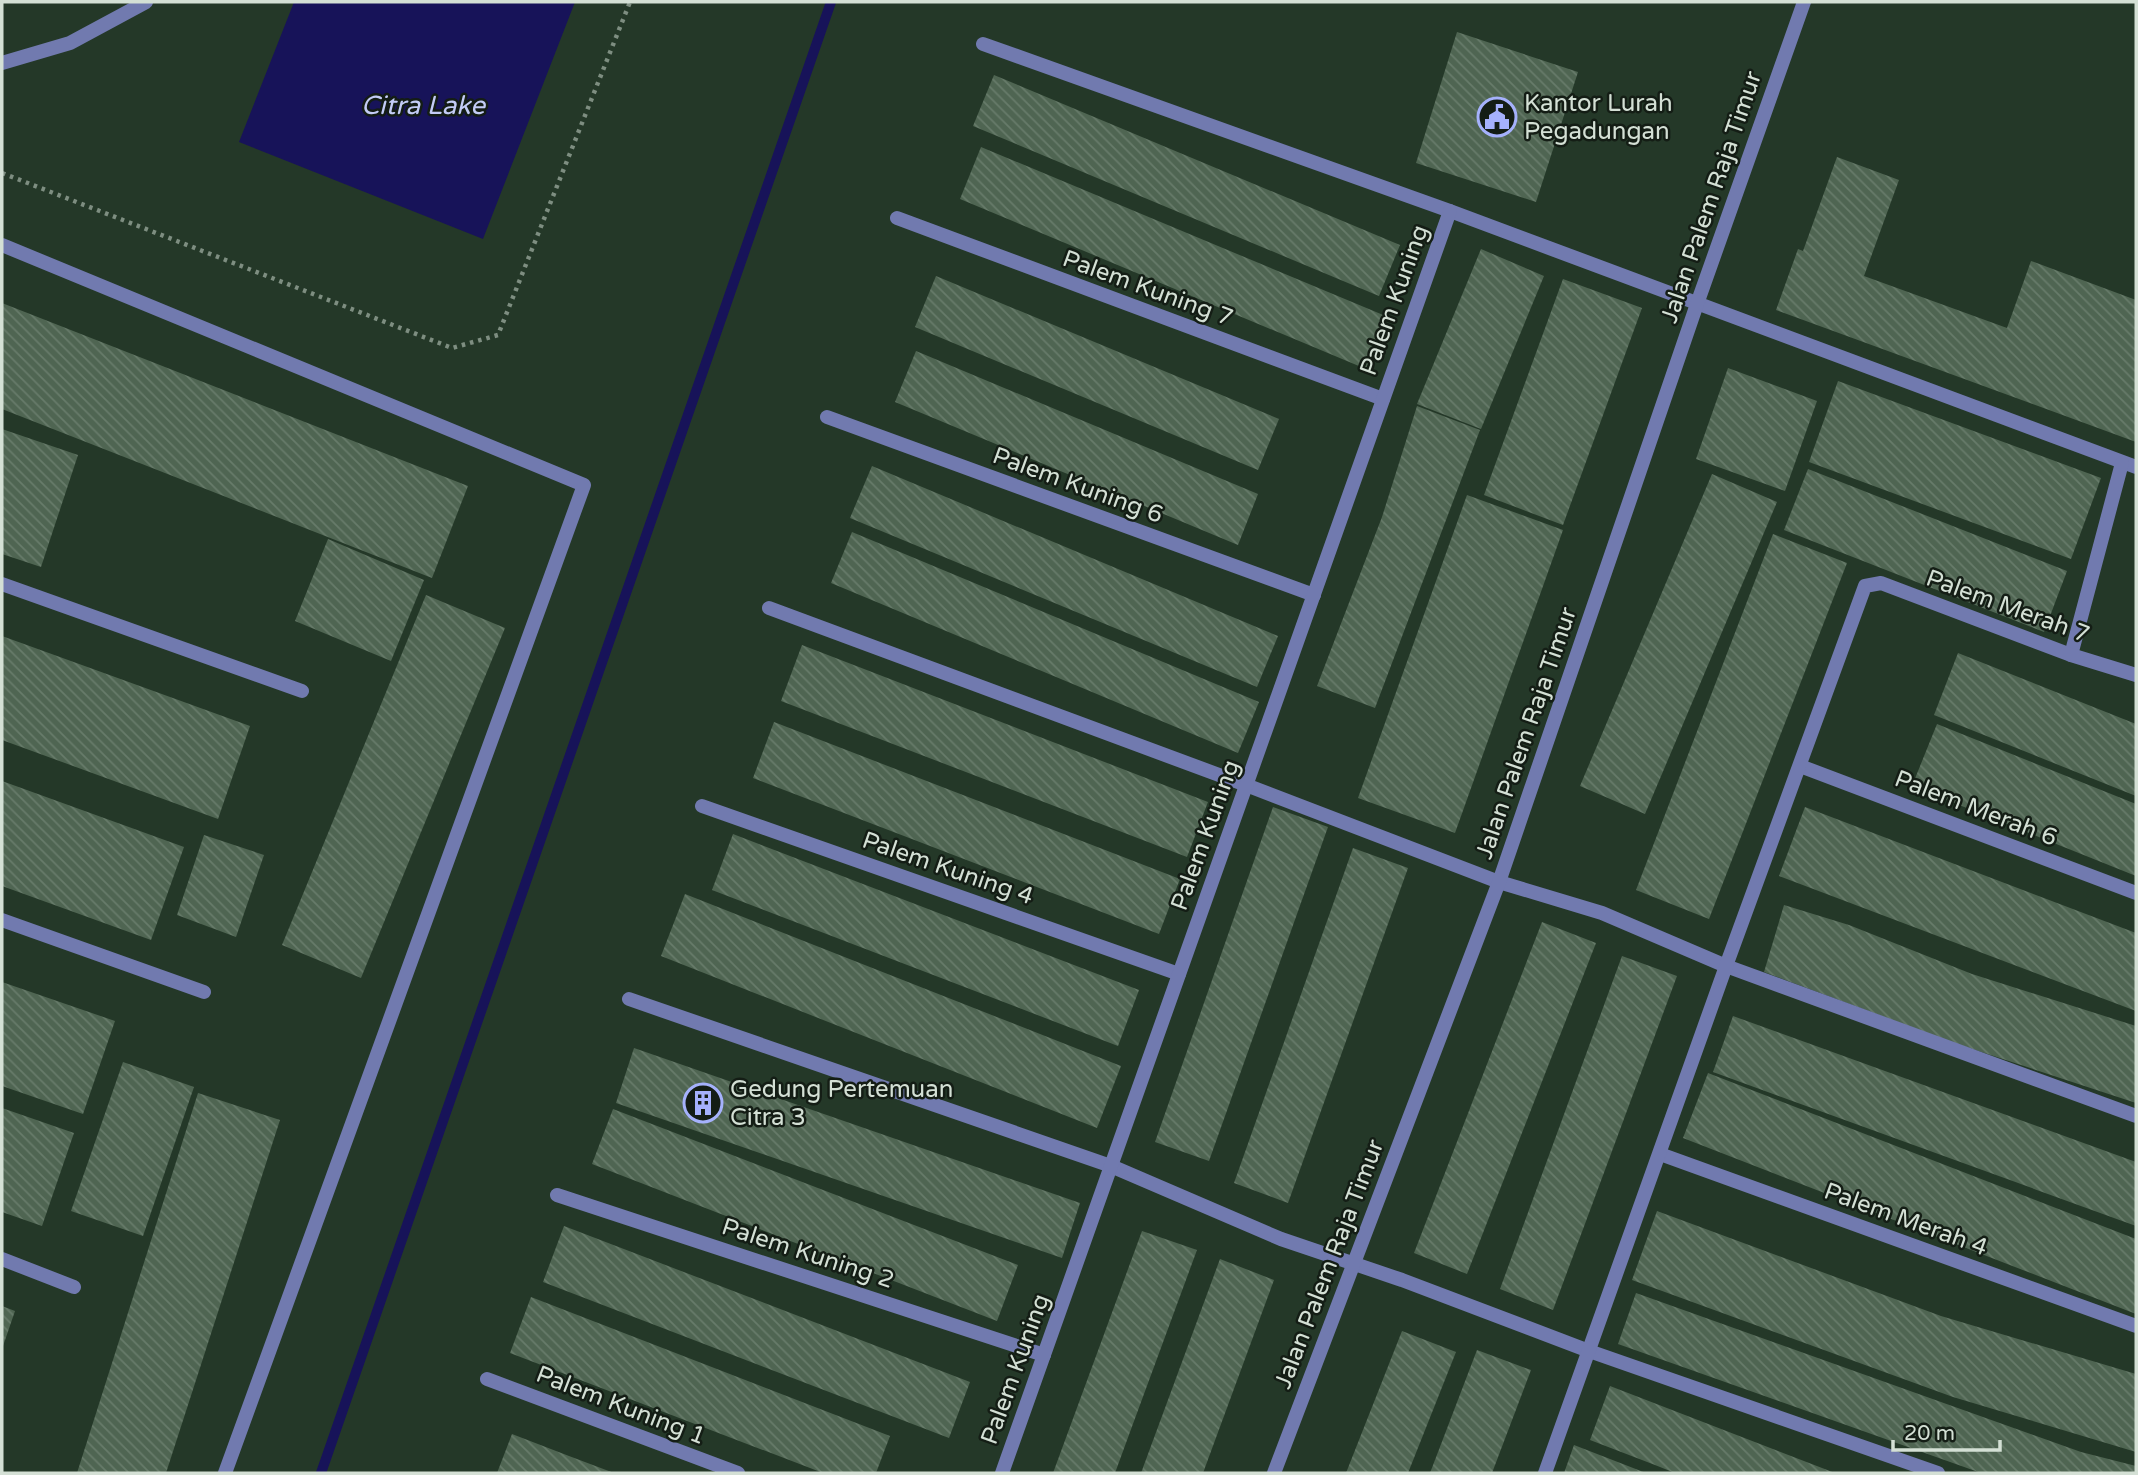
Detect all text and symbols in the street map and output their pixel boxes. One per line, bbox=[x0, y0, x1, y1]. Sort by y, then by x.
street label: Jalan Palem Raja Timur bbox=[1655, 67, 1768, 327]
place label: Kantor Lurah Pegadungan bbox=[1524, 89, 1673, 146]
water label: Citra Lake bbox=[361, 90, 486, 121]
public building icon: Kantor Lurah Pegadungan bbox=[1476, 96, 1518, 138]
street label: Palem Kuning bbox=[1354, 221, 1435, 379]
street label: Palem Kuning 7 bbox=[1059, 244, 1237, 333]
street label: Palem Kuning 6 bbox=[989, 441, 1167, 530]
street label: Palem Merah 7 bbox=[1922, 563, 2094, 649]
street label: Jalan Palem Raja Timur bbox=[1470, 603, 1583, 863]
street label: Palem Kuning bbox=[1165, 756, 1246, 914]
street label: Palem Merah 6 bbox=[1890, 764, 2061, 853]
street label: Palem Kuning 4 bbox=[858, 826, 1037, 911]
place label: Gedung Pertemuan Citra 3 bbox=[730, 1075, 953, 1132]
building icon: Gedung Pertemuan Citra 3 bbox=[682, 1082, 724, 1124]
street label: Jalan Palem Raja Timur bbox=[1269, 1135, 1391, 1393]
street label: Palem Merah 4 bbox=[1820, 1176, 1992, 1262]
street label: Palem Kuning 2 bbox=[718, 1212, 898, 1295]
street label: Palem Kuning bbox=[975, 1290, 1056, 1448]
street label: Palem Kuning 1 bbox=[532, 1360, 710, 1451]
scale bar bbox=[1893, 1408, 2000, 1452]
text: 20 m bbox=[1904, 1421, 1955, 1446]

